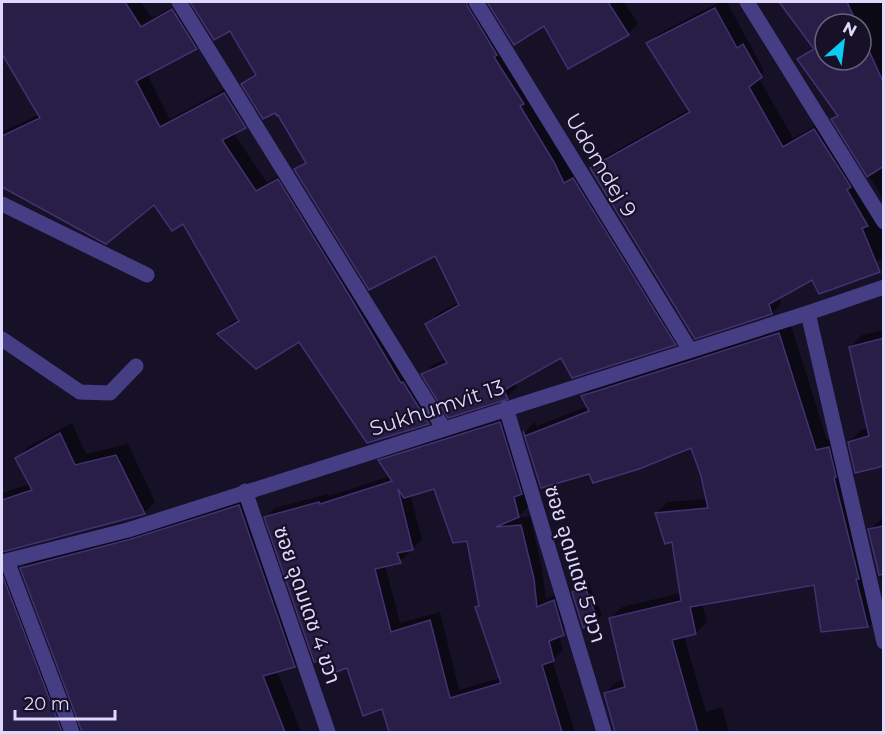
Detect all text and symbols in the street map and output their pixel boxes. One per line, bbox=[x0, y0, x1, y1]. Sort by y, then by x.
north arrow bbox=[813, 12, 873, 72]
text: N bbox=[840, 18, 860, 41]
street label: Udomdej 9 bbox=[561, 108, 642, 221]
street label: Sukhumvit 13 bbox=[366, 374, 507, 441]
street label: ซอย อุดมเดช 5 ขวา bbox=[539, 482, 611, 646]
street label: ซอย อุดมเดช 4 ขวา bbox=[268, 523, 346, 687]
scale bar bbox=[15, 683, 116, 721]
text: 20 m bbox=[24, 693, 70, 715]

